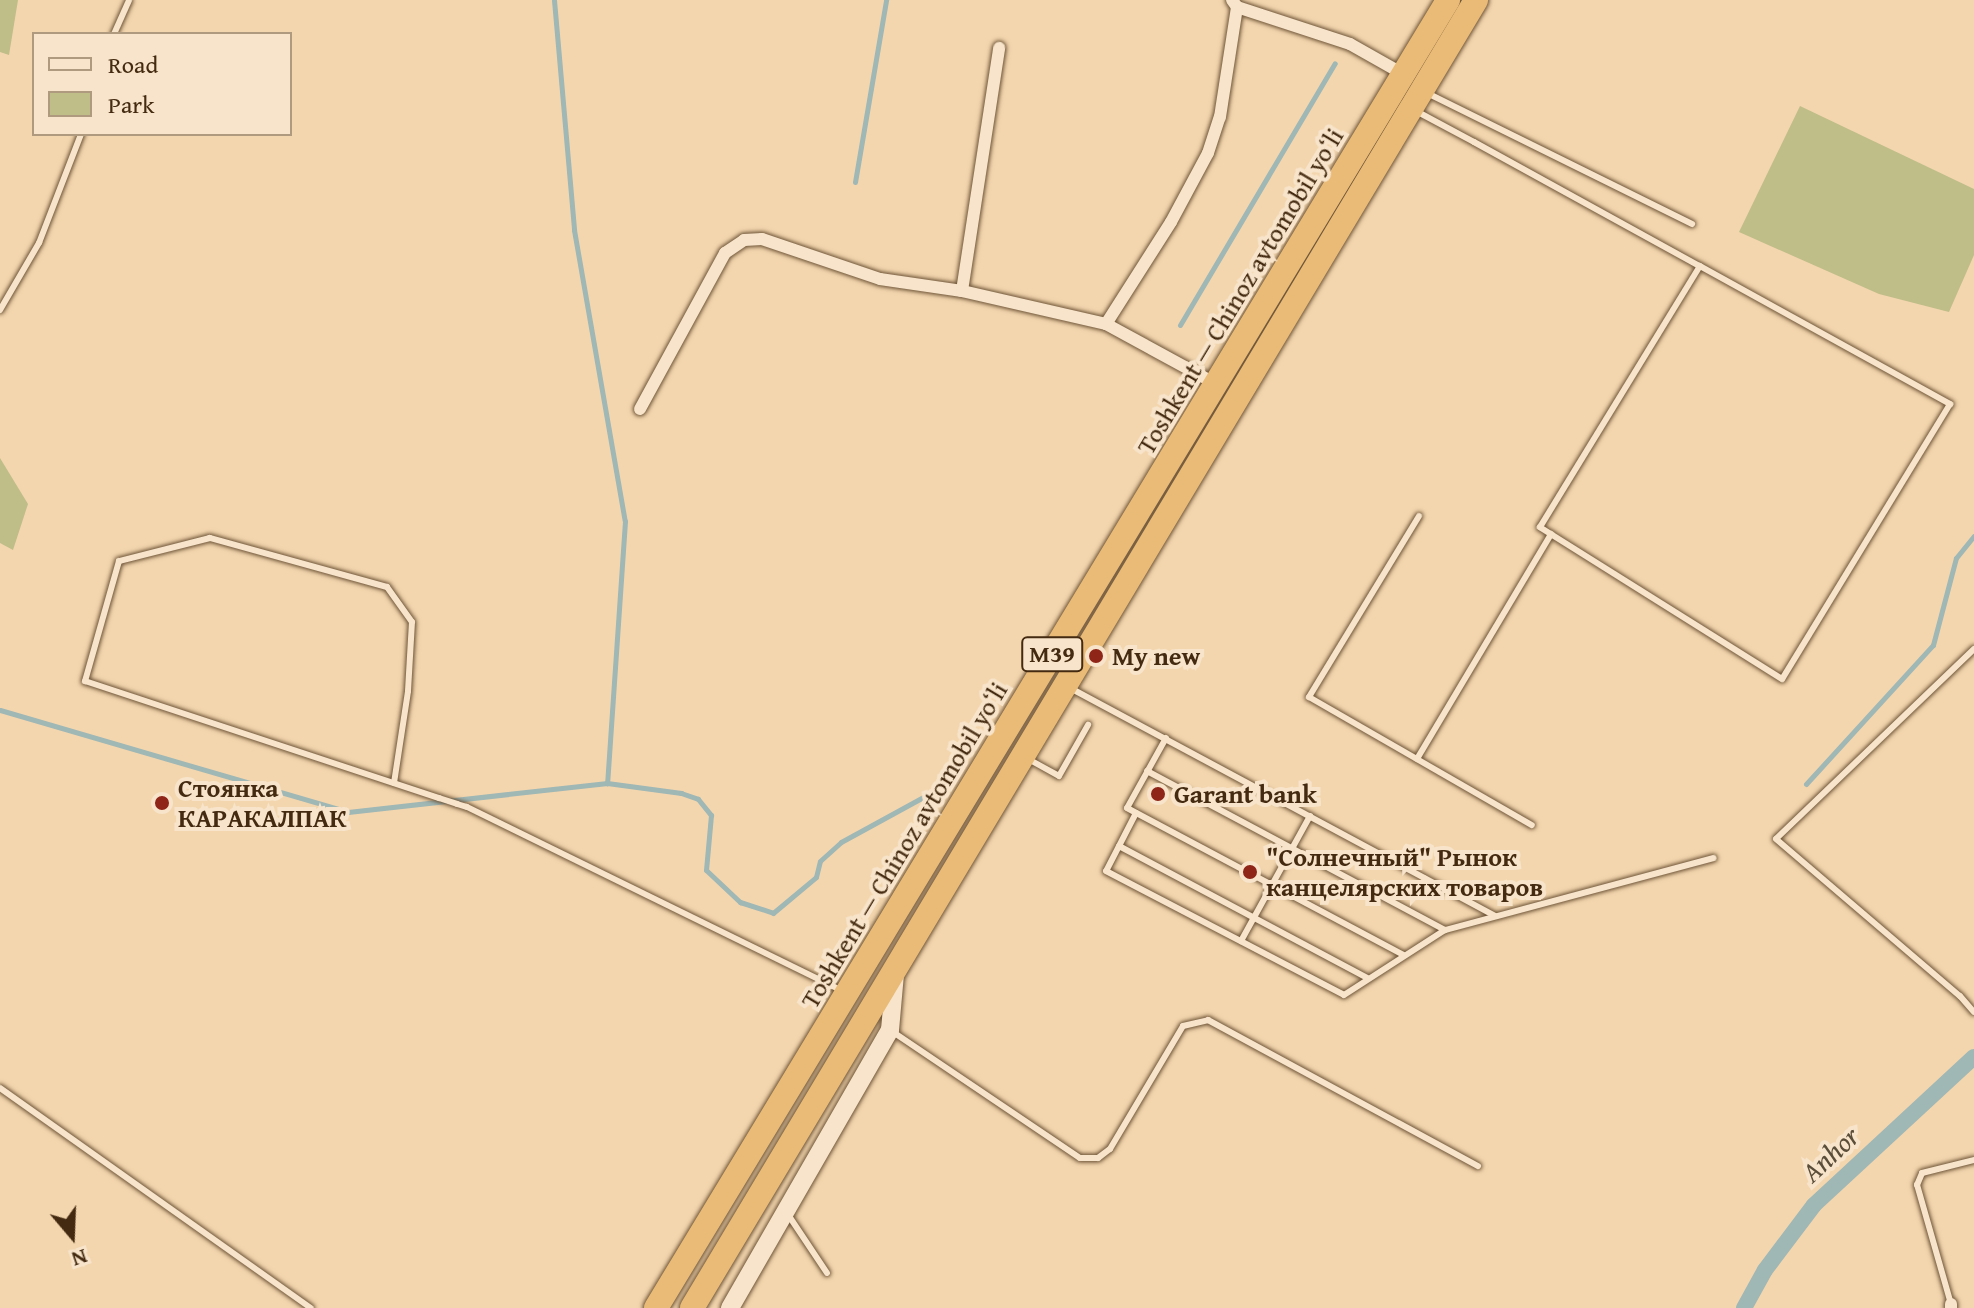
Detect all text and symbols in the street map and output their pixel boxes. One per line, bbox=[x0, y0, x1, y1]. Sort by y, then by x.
legend bbox=[32, 32, 292, 136]
text: Road bbox=[108, 47, 158, 82]
text: Park bbox=[108, 87, 154, 122]
street label: Toshkent — Chinoz avtomobil yoʻli bbox=[1130, 122, 1350, 460]
road number: M39 bbox=[1020, 634, 1084, 674]
place label: My new bbox=[1112, 640, 1200, 672]
marker: My new bbox=[1087, 647, 1105, 665]
street label: Toshkent — Chinoz avtomobil yoʻli bbox=[794, 676, 1014, 1014]
place label: Стоянка КАРАКАЛПАК bbox=[178, 772, 347, 834]
place label: Garant bank bbox=[1174, 778, 1317, 810]
marker: Garant bank bbox=[1149, 785, 1167, 803]
marker: Стоянка КАРАКАЛПАК bbox=[153, 794, 171, 812]
place label: "Солнечный" Рынок канцелярских товаров bbox=[1266, 841, 1543, 902]
marker: "Солнечный" Рынок канцелярских товаров bbox=[1241, 863, 1259, 881]
water label: Anhor bbox=[1794, 1119, 1866, 1189]
north arrow bbox=[32, 1196, 112, 1276]
text: N bbox=[68, 1241, 92, 1276]

